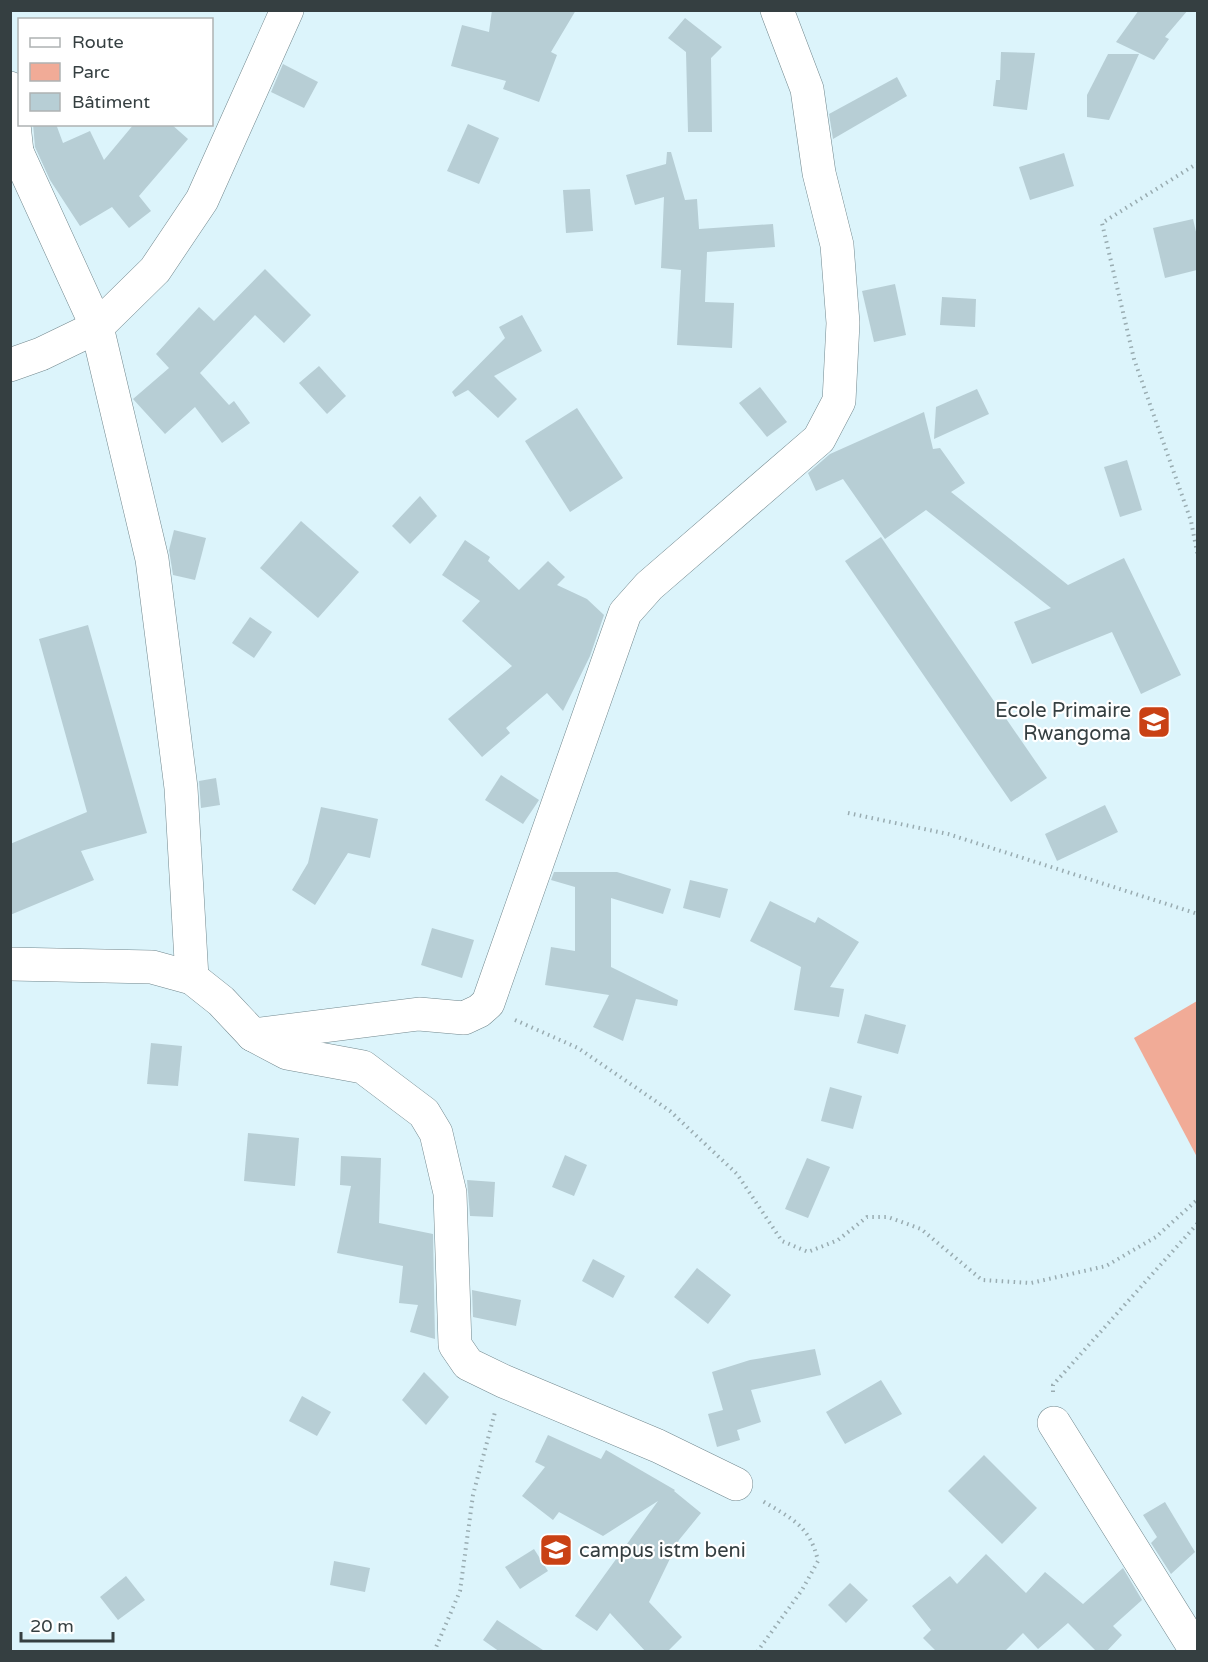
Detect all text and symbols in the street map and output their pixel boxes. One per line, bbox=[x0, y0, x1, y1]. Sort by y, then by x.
legend bbox=[18, 18, 213, 126]
text: Route bbox=[72, 31, 124, 53]
text: Parc bbox=[72, 61, 110, 83]
text: Bâtiment bbox=[72, 91, 150, 113]
place label: Ecole Primaire Rwangoma bbox=[995, 699, 1131, 746]
school or university icon: Ecole Primaire Rwangoma bbox=[1136, 704, 1172, 740]
school or university icon: campus istm beni bbox=[538, 1532, 574, 1568]
place label: campus istm beni bbox=[579, 1539, 746, 1563]
scale bar bbox=[21, 1605, 112, 1643]
text: 20 m bbox=[30, 1615, 74, 1637]

